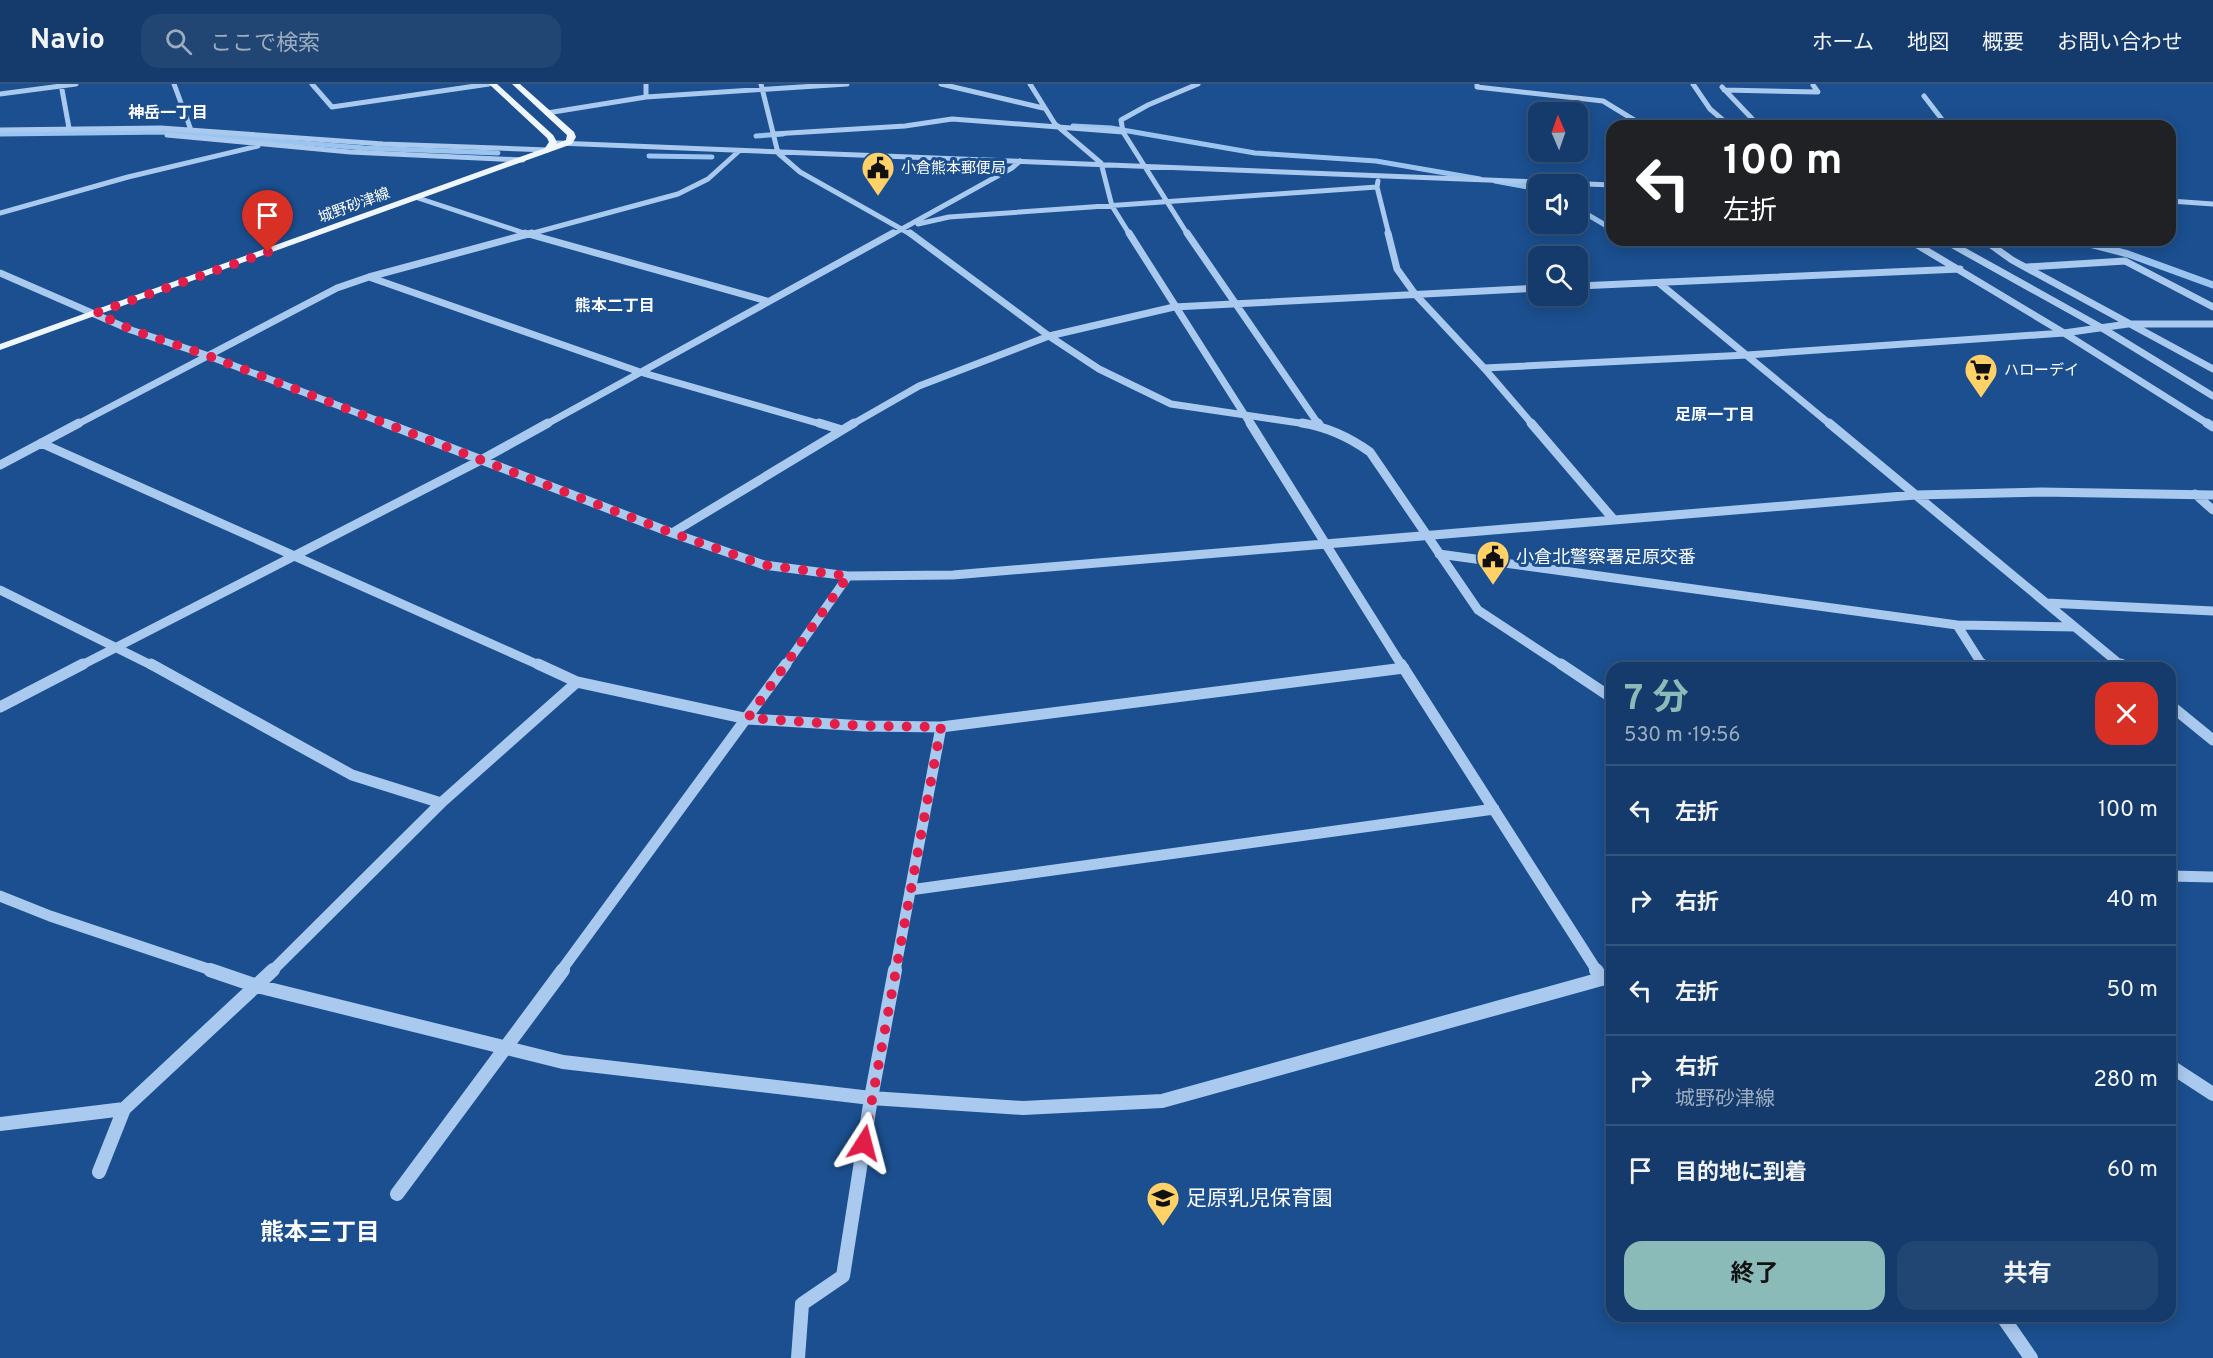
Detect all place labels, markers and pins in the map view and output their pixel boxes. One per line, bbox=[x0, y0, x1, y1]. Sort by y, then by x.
public building icon: 小倉熊本郵便局 bbox=[860, 150, 896, 197]
place label: 小倉熊本郵便局 bbox=[901, 160, 1006, 179]
pin bbox=[242, 190, 293, 252]
supermarket icon: ハローデイ bbox=[1963, 352, 1999, 399]
place label: ハローデイ bbox=[2004, 362, 2079, 381]
public building icon: 小倉北警察署足原交番 bbox=[1475, 539, 1511, 586]
place label: 小倉北警察署足原交番 bbox=[1516, 547, 1696, 570]
school or university icon: 足原乳児保育園 bbox=[1145, 1180, 1181, 1227]
place label: 足原乳児保育園 bbox=[1186, 1186, 1333, 1213]

